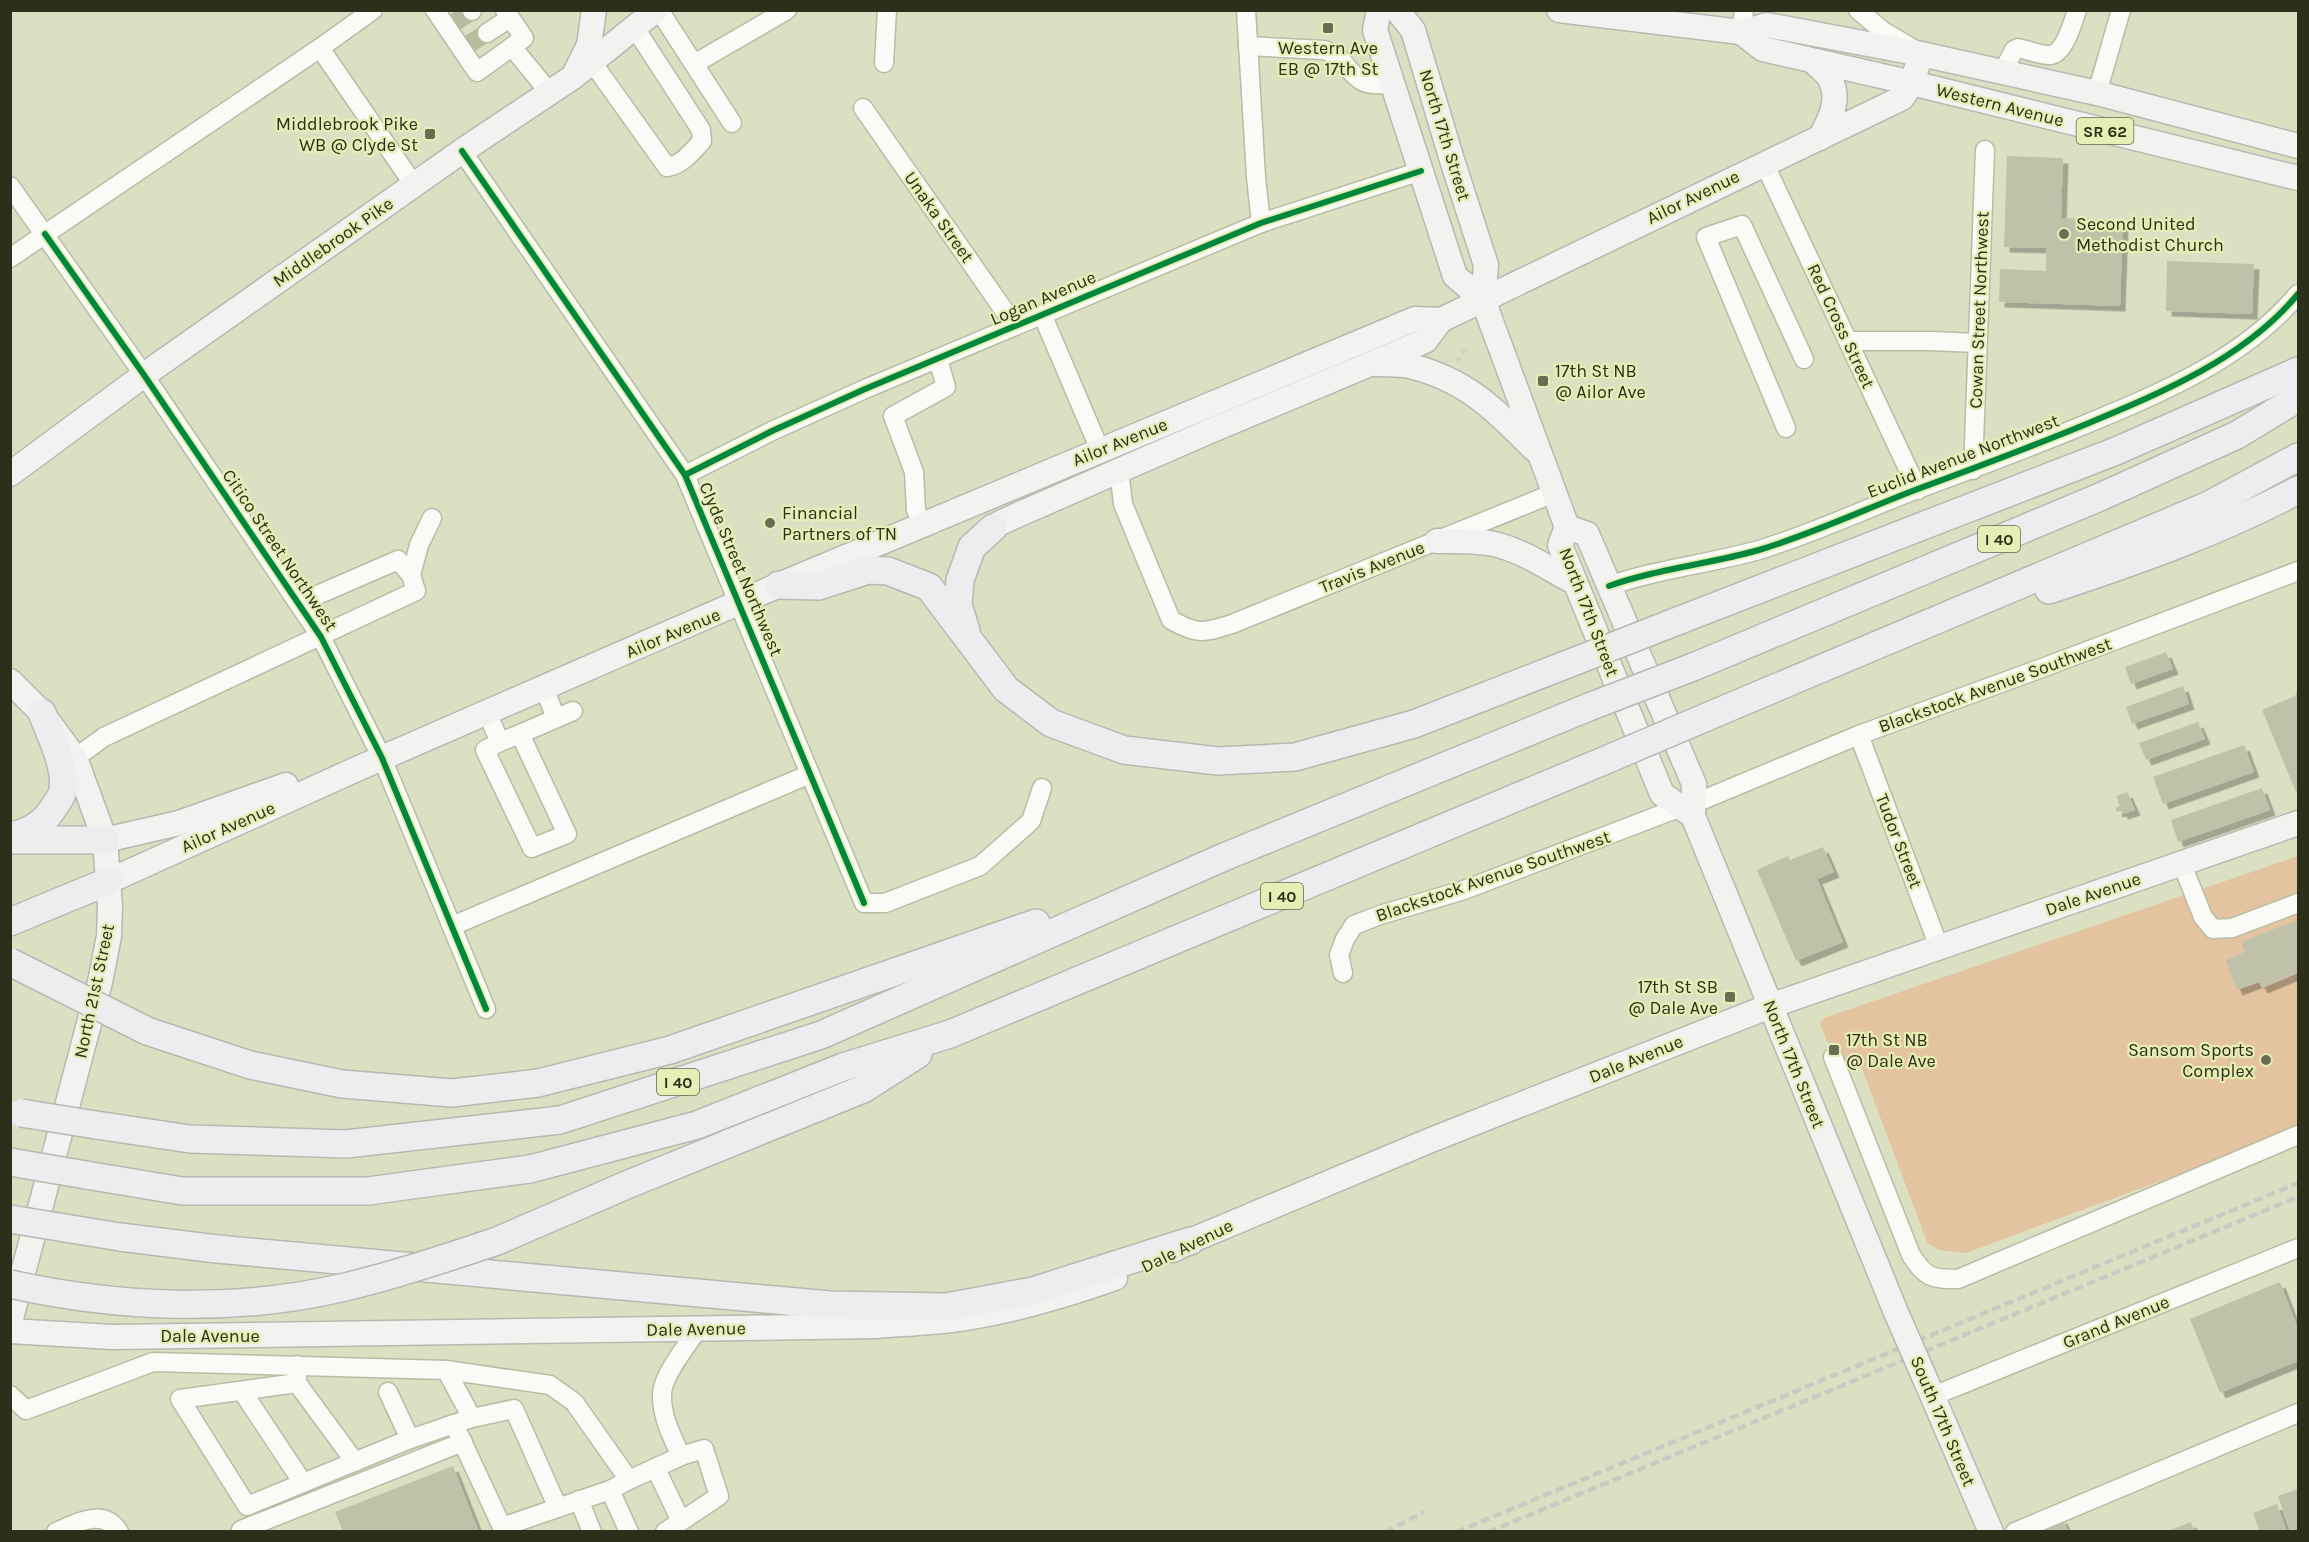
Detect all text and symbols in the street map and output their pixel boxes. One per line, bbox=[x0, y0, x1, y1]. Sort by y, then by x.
marker: Western Ave EB @ 17th St bbox=[1321, 21, 1335, 35]
place label: Western Ave EB @ 17th St bbox=[1278, 37, 1379, 80]
street label: North 17th Street bbox=[1415, 67, 1476, 204]
street label: Western Avenue bbox=[1934, 78, 2066, 132]
place label: Middlebrook Pike WB @ Clyde St bbox=[276, 113, 418, 156]
road number: SR 62 bbox=[2076, 118, 2134, 144]
marker: Middlebrook Pike WB @ Clyde St bbox=[423, 127, 437, 141]
street label: Ailor Avenue bbox=[1643, 165, 1743, 229]
street label: Unaka Street bbox=[900, 167, 979, 267]
street label: Middlebrook Pike bbox=[268, 192, 398, 292]
street label: Cowan Street Northwest bbox=[1965, 211, 1993, 409]
place label: Second United Methodist Church bbox=[2076, 213, 2224, 256]
marker: Second United Methodist Church bbox=[2057, 227, 2071, 241]
street label: Red Cross Street bbox=[1802, 260, 1880, 392]
street label: Logan Avenue bbox=[987, 266, 1099, 330]
place label: 17th St NB @ Ailor Ave bbox=[1555, 360, 1646, 403]
marker: 17th St NB @ Ailor Ave bbox=[1536, 374, 1550, 388]
street label: Euclid Avenue Northwest bbox=[1864, 409, 2062, 503]
street label: Ailor Avenue bbox=[1069, 413, 1171, 471]
street label: Citico Street Northwest bbox=[218, 465, 342, 635]
street label: Clyde Street Northwest bbox=[694, 479, 788, 660]
place label: Financial Partners of TN bbox=[782, 502, 897, 545]
marker: Financial Partners of TN bbox=[763, 516, 777, 530]
road number: I 40 bbox=[1978, 526, 2020, 552]
street label: Travis Avenue bbox=[1316, 536, 1428, 598]
street label: North 17th Street bbox=[1554, 544, 1624, 680]
street label: Ailor Avenue bbox=[622, 603, 724, 663]
street label: Blackstock Avenue Southwest bbox=[1875, 632, 2115, 738]
street label: Tudor Street bbox=[1871, 791, 1927, 892]
street label: Ailor Avenue bbox=[178, 796, 278, 858]
street label: Blackstock Avenue Southwest bbox=[1373, 825, 1613, 927]
street label: Dale Avenue bbox=[2042, 867, 2144, 921]
road number: I 40 bbox=[1261, 883, 1303, 909]
street label: North 21st Street bbox=[69, 922, 119, 1060]
place label: 17th St SB @ Dale Ave bbox=[1628, 976, 1718, 1019]
marker: 17th St SB @ Dale Ave bbox=[1723, 990, 1737, 1004]
street label: North 17th Street bbox=[1758, 997, 1830, 1132]
place label: 17th St NB @ Dale Ave bbox=[1846, 1029, 1936, 1072]
street label: Dale Avenue bbox=[1586, 1030, 1686, 1088]
place label: Sansom Sports Complex bbox=[2128, 1039, 2254, 1082]
marker: 17th St NB @ Dale Ave bbox=[1827, 1043, 1841, 1057]
marker: Sansom Sports Complex bbox=[2259, 1053, 2273, 1067]
road number: I 40 bbox=[657, 1069, 699, 1095]
street label: Dale Avenue bbox=[1137, 1214, 1237, 1278]
street label: Grand Avenue bbox=[2059, 1291, 2173, 1353]
street label: Dale Avenue bbox=[646, 1317, 746, 1341]
street label: Dale Avenue bbox=[160, 1325, 260, 1347]
street label: South 17th Street bbox=[1906, 1353, 1980, 1490]

